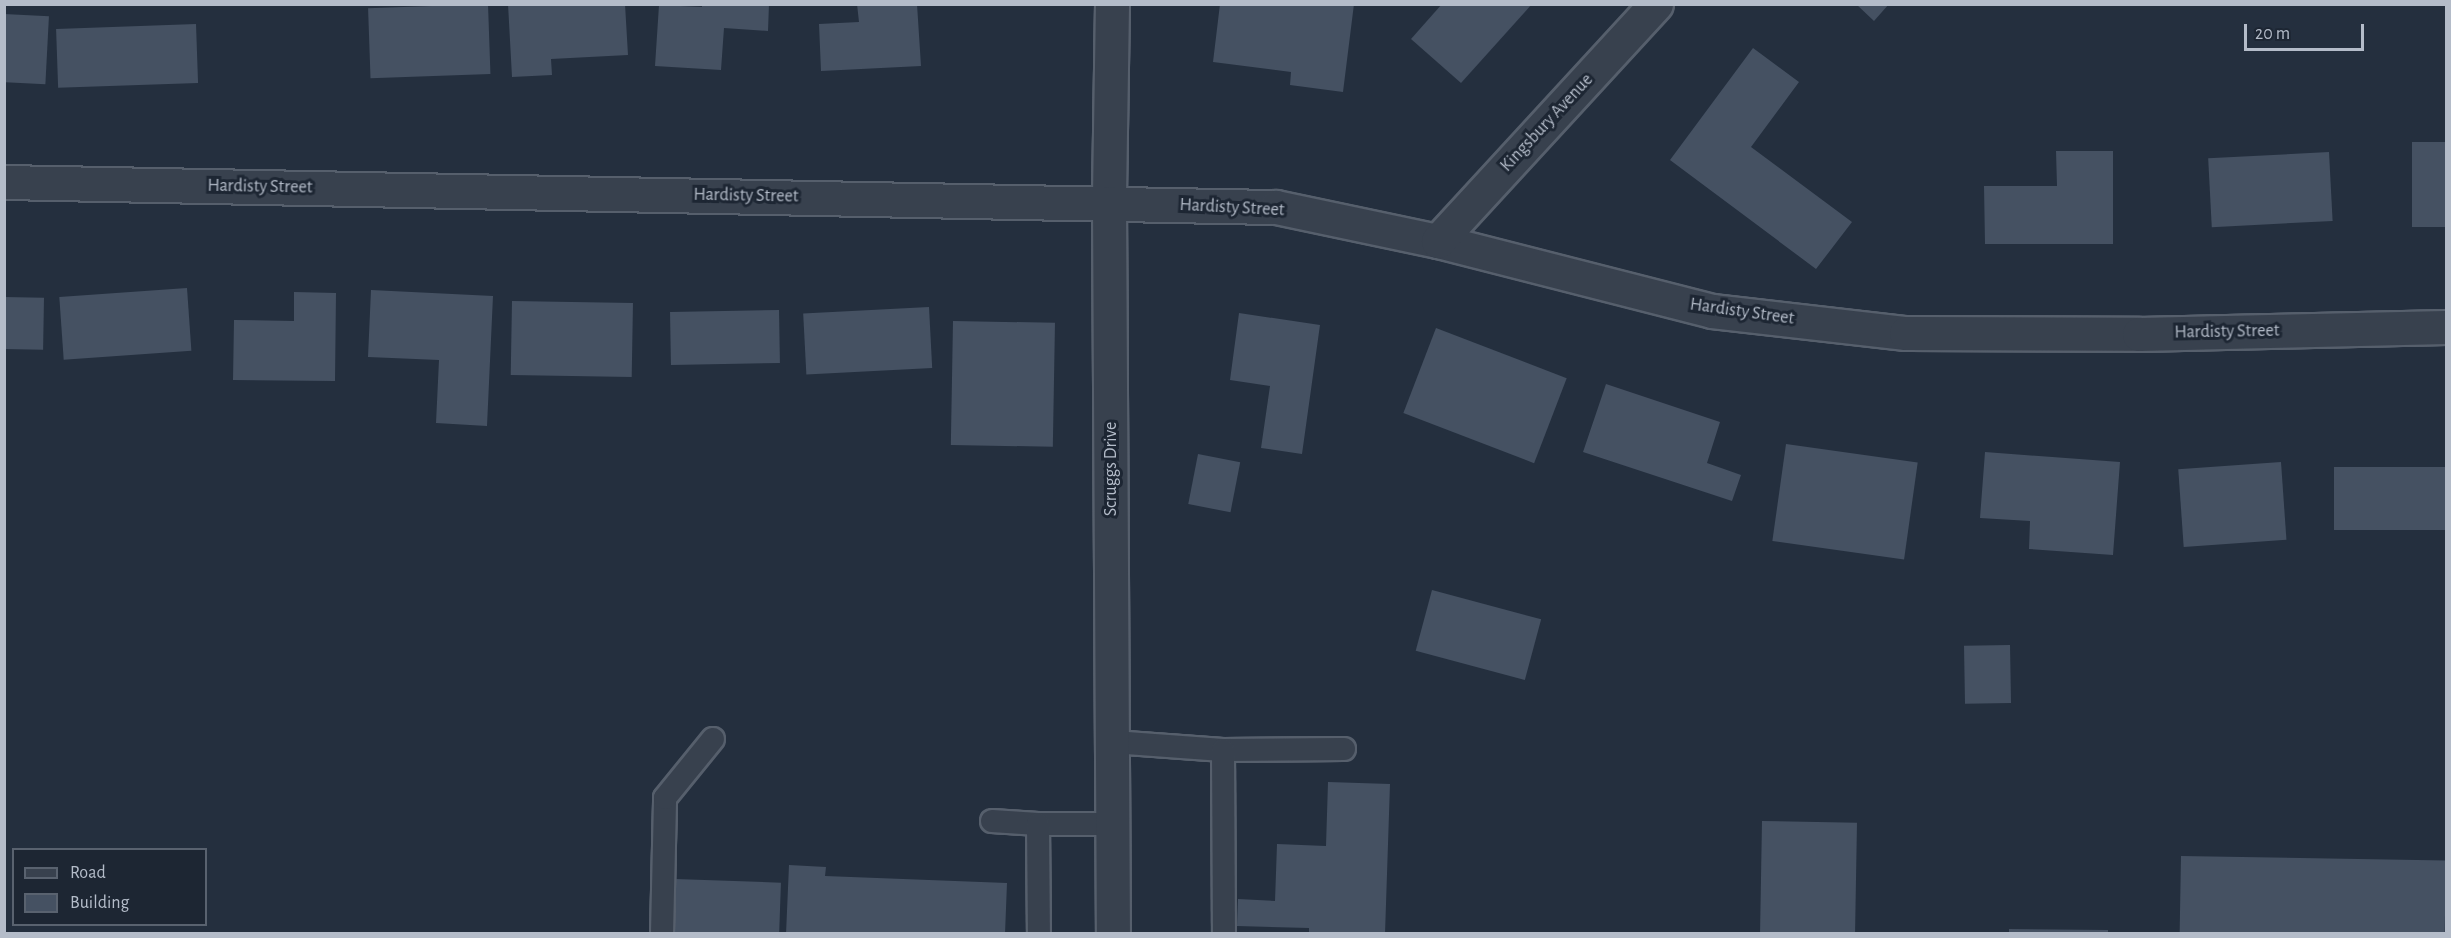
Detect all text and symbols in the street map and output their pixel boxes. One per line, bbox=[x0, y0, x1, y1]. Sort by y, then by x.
scale bar bbox=[2247, 12, 2367, 50]
text: 20 m bbox=[2255, 25, 2290, 43]
street label: Kingsbury Avenue bbox=[1496, 69, 1598, 177]
street label: Hardisty Street bbox=[207, 175, 313, 199]
street label: Hardisty Street bbox=[693, 184, 799, 208]
street label: Hardisty Street bbox=[1179, 194, 1285, 222]
street label: Hardisty Street bbox=[1689, 294, 1795, 330]
street label: Hardisty Street bbox=[2174, 320, 2280, 344]
street label: Scruggs Drive bbox=[1100, 422, 1122, 516]
legend bbox=[12, 848, 207, 926]
text: Road bbox=[70, 864, 106, 882]
text: Building bbox=[70, 894, 129, 912]

